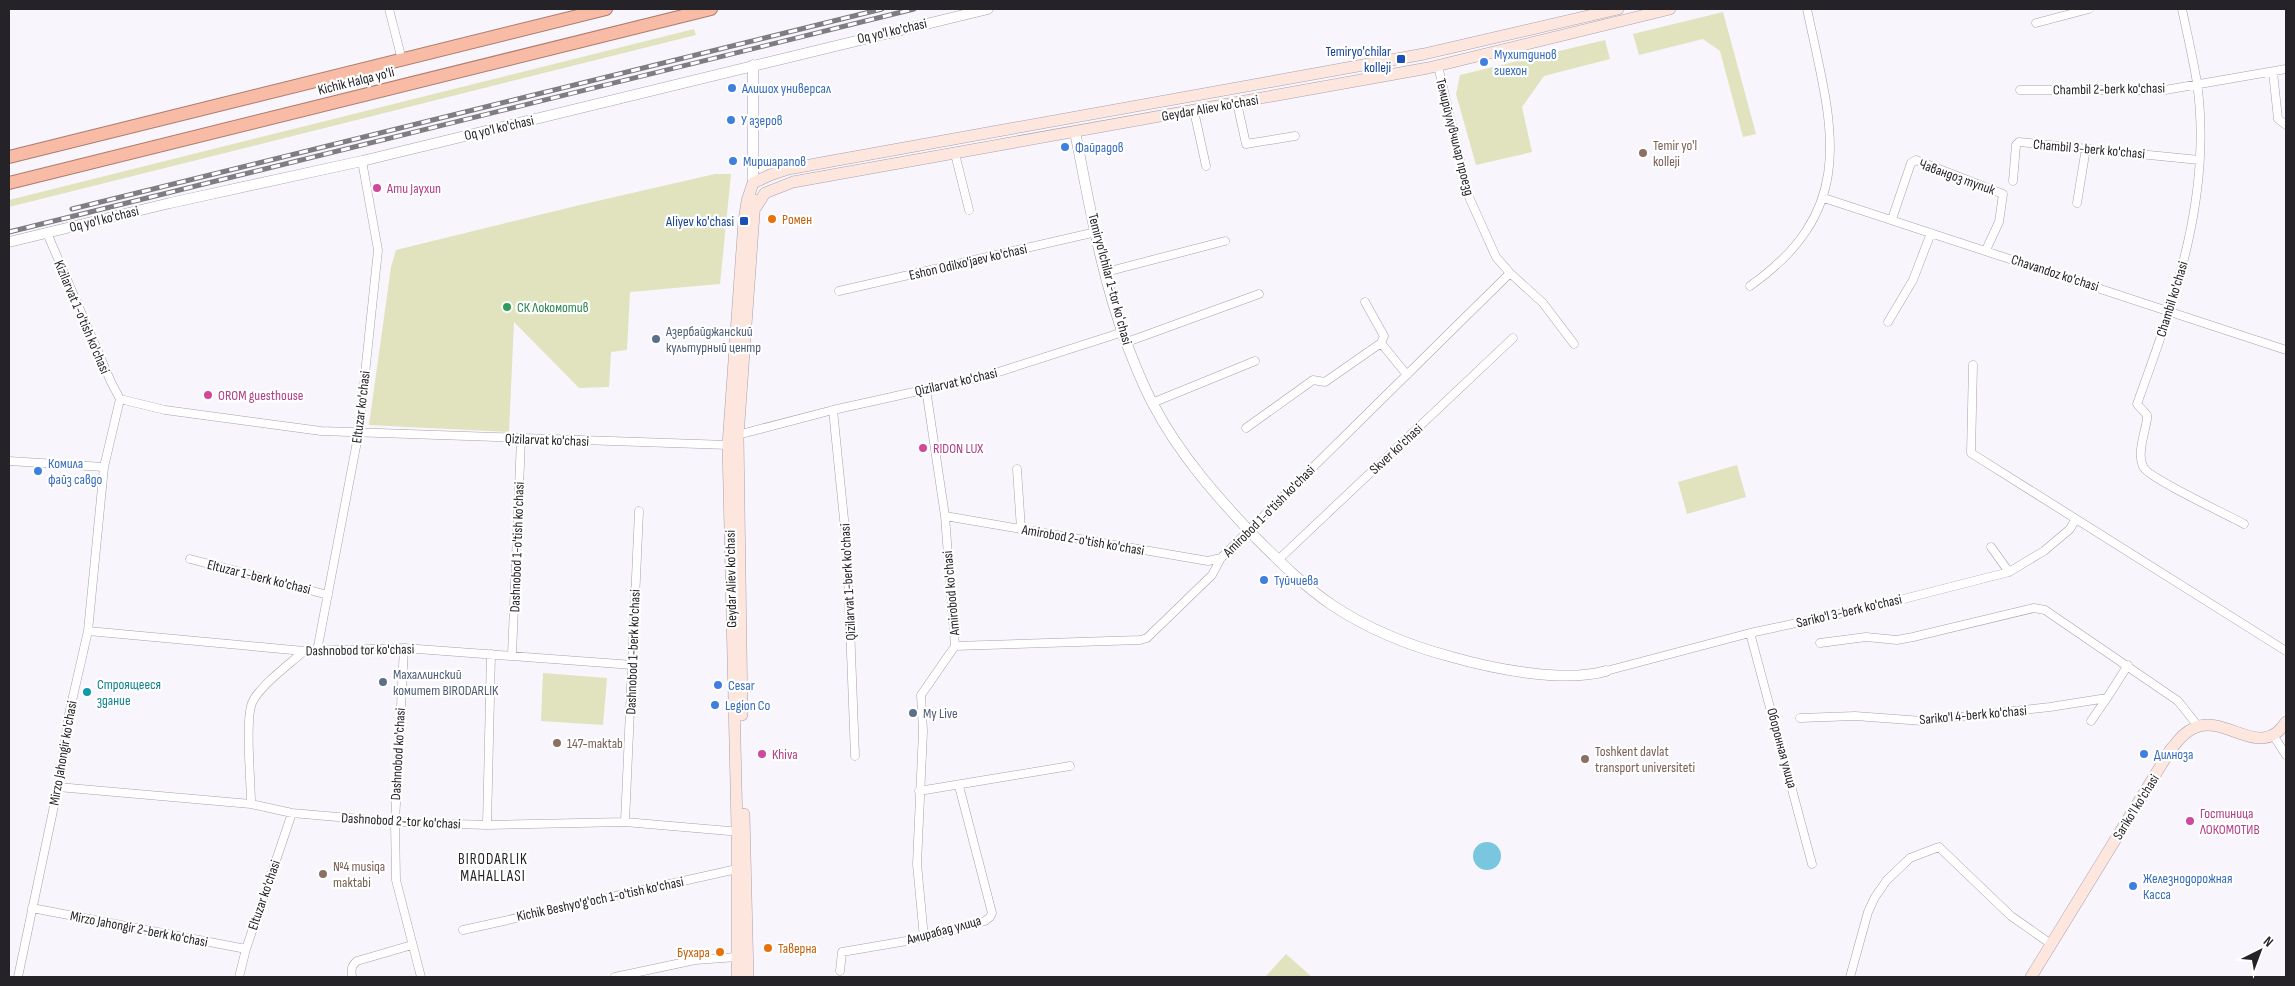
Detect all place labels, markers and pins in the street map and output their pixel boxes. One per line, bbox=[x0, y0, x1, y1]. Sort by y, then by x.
place label: Temiryo'chilar kolleji bbox=[1325, 43, 1391, 76]
place label: Мухитдинов гиехон bbox=[1494, 46, 1557, 79]
marker: Temiryo'chilar kolleji bbox=[1395, 53, 1407, 65]
marker: Мухитдинов гиехон bbox=[1478, 56, 1490, 68]
place label: Алишох универсал bbox=[741, 80, 831, 97]
marker: Алишох универсал bbox=[726, 82, 738, 94]
place label: У азеров bbox=[741, 112, 783, 129]
marker: У азеров bbox=[725, 114, 737, 126]
place label: Temir yo'l kolleji bbox=[1653, 137, 1697, 170]
place label: Файрадов bbox=[1075, 139, 1124, 156]
marker: Файрадов bbox=[1059, 141, 1071, 153]
marker: Temir yo'l kolleji bbox=[1637, 147, 1649, 159]
place label: Миршарапов bbox=[743, 153, 806, 170]
marker: Миршарапов bbox=[727, 155, 739, 167]
place label: Amu Jayxun bbox=[386, 180, 441, 197]
marker: Amu Jayxun bbox=[371, 182, 383, 194]
place label: Ромен bbox=[782, 211, 812, 228]
place label: Aliyev ko'chasi bbox=[665, 213, 734, 230]
marker: Ромен bbox=[766, 213, 778, 225]
marker: Aliyev ko'chasi bbox=[738, 215, 750, 227]
place label: СК Локомотив bbox=[517, 299, 589, 316]
marker: СК Локомотив bbox=[501, 301, 513, 313]
place label: Азербайджанский культурный центр bbox=[665, 323, 761, 356]
marker: Азербайджанский культурный центр bbox=[650, 333, 662, 345]
place label: OROM guesthouse bbox=[218, 387, 303, 404]
marker: OROM guesthouse bbox=[202, 389, 214, 401]
place label: RIDON LUX bbox=[933, 440, 983, 457]
marker: RIDON LUX bbox=[917, 442, 929, 454]
place label: Комила файз савдо bbox=[48, 455, 102, 488]
marker: Комила файз савдо bbox=[32, 465, 44, 477]
place label: Туйчиева bbox=[1274, 572, 1318, 589]
marker: Туйчиева bbox=[1258, 574, 1270, 586]
place label: Махаллинский комитет BIRODARLIK bbox=[393, 666, 499, 699]
place label: Строящееся здание bbox=[97, 676, 161, 709]
marker: Махаллинский комитет BIRODARLIK bbox=[377, 676, 389, 688]
place label: Cesar bbox=[728, 677, 755, 694]
marker: Cesar bbox=[712, 679, 724, 691]
marker: Строящееся здание bbox=[81, 686, 93, 698]
place label: Legion Co bbox=[725, 697, 771, 714]
marker: Legion Co bbox=[709, 699, 721, 711]
place label: My Live bbox=[923, 705, 958, 722]
marker: My Live bbox=[907, 707, 919, 719]
place label: 147-maktab bbox=[567, 735, 623, 752]
marker: 147-maktab bbox=[551, 737, 563, 749]
place label: Toshkent davlat transport universiteti bbox=[1595, 743, 1695, 776]
place label: Khiva bbox=[772, 746, 798, 763]
place label: Дилноза bbox=[2154, 746, 2193, 763]
marker: Khiva bbox=[756, 748, 768, 760]
marker: Дилноза bbox=[2138, 748, 2150, 760]
marker: Toshkent davlat transport universiteti bbox=[1579, 753, 1591, 765]
place label: Гостиница ЛОКОМОТИВ bbox=[2199, 805, 2260, 838]
marker: Гостиница ЛОКОМОТИВ bbox=[2184, 815, 2196, 827]
place label: №4 musiqa maktabi bbox=[333, 858, 385, 891]
marker: №4 musiqa maktabi bbox=[317, 868, 329, 880]
place label: Железнодорожная Касса bbox=[2143, 870, 2232, 903]
marker: Железнодорожная Касса bbox=[2127, 880, 2139, 892]
place label: Таверна bbox=[778, 940, 817, 957]
marker: Таверна bbox=[762, 942, 774, 954]
place label: Бухара bbox=[677, 944, 710, 961]
marker: Бухара bbox=[714, 946, 726, 958]

